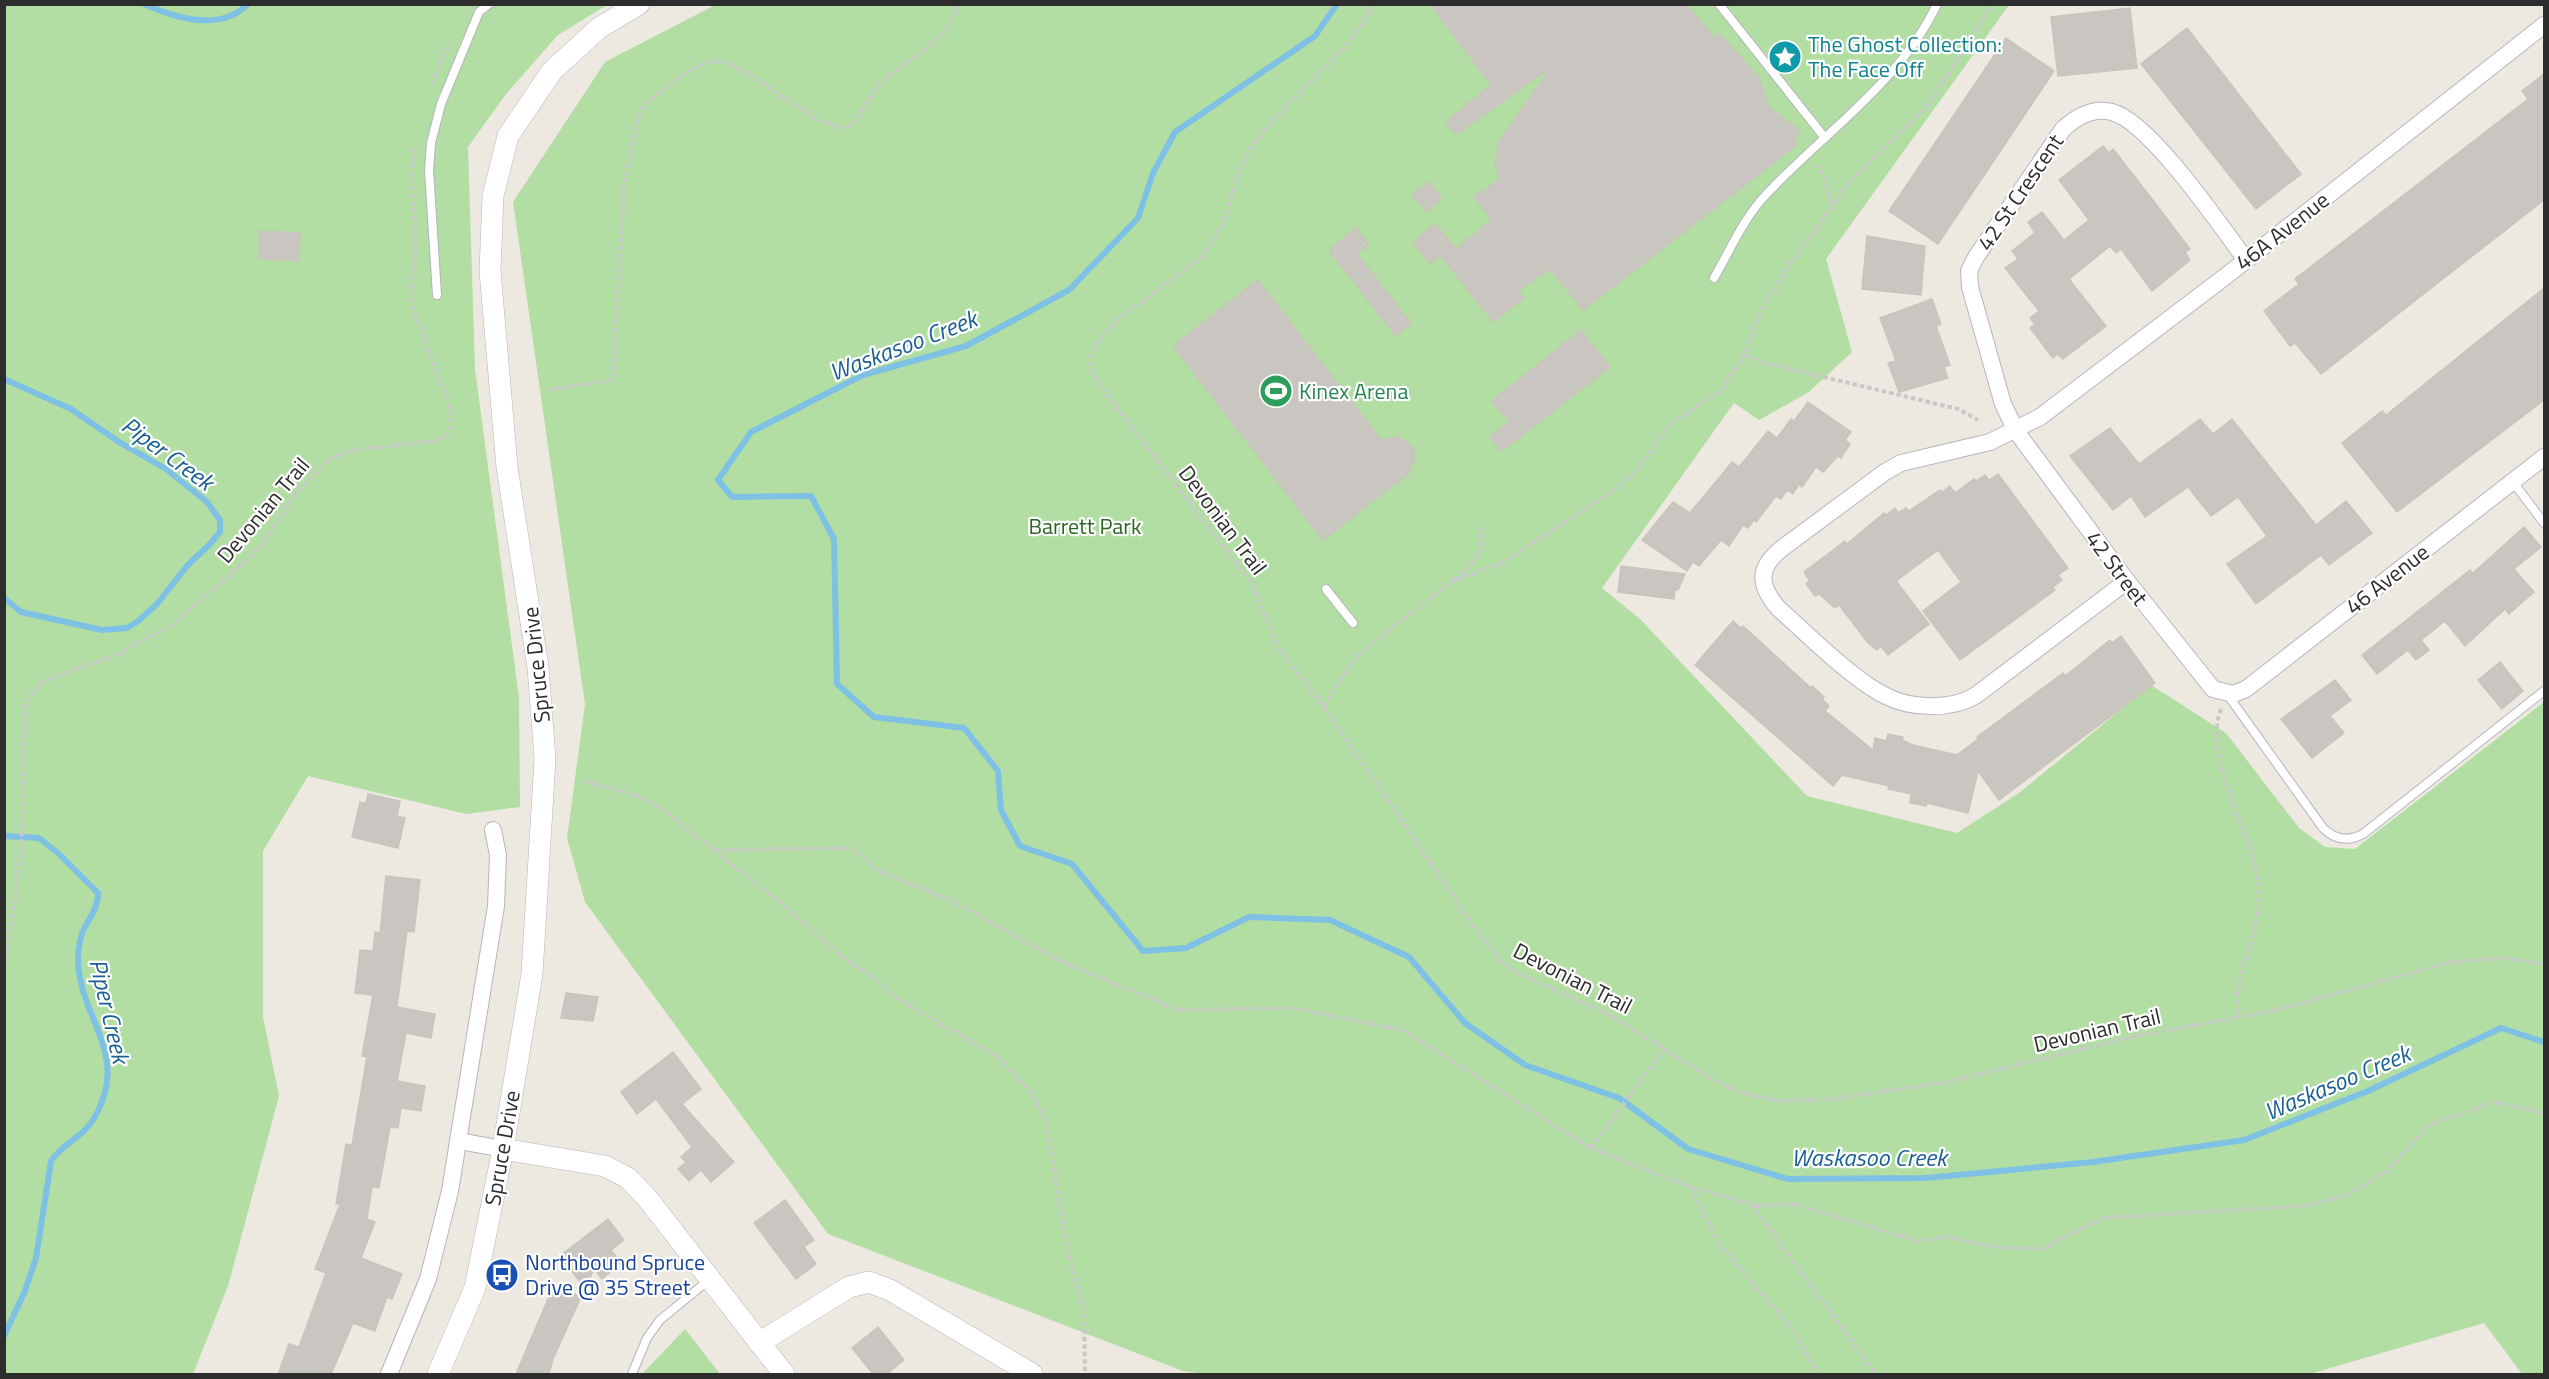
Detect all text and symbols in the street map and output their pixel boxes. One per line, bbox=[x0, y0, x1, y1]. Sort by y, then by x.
place label: The Ghost Collection: The Face Off bbox=[1808, 27, 2002, 86]
place icon: The Ghost Collection: The Face Off bbox=[1767, 39, 1803, 75]
street label: 42 St Crescent bbox=[1968, 127, 2072, 257]
street label: 46A Avenue bbox=[2228, 183, 2336, 279]
water label: Waskasoo Creek bbox=[824, 299, 985, 390]
sports icon: Kinex Arena bbox=[1258, 373, 1294, 409]
place label: Kinex Arena bbox=[1299, 374, 1408, 408]
water label: Piper Creek bbox=[114, 407, 224, 501]
street label: Devonian Trail bbox=[208, 449, 318, 571]
street label: Devonian Trail bbox=[1170, 458, 1276, 582]
park label: Barrett Park bbox=[1028, 509, 1142, 543]
street label: 42 Street bbox=[2077, 523, 2157, 613]
street label: 46 Avenue bbox=[2338, 535, 2436, 623]
street label: Spruce Drive bbox=[513, 605, 559, 725]
street label: Devonian Trail bbox=[1508, 933, 1638, 1023]
water label: Piper Creek bbox=[81, 955, 140, 1070]
street label: Devonian Trail bbox=[2030, 999, 2164, 1061]
water label: Waskasoo Creek bbox=[2258, 1034, 2419, 1129]
street label: Spruce Drive bbox=[475, 1088, 529, 1208]
water label: Waskasoo Creek bbox=[1791, 1139, 1950, 1175]
place label: Northbound Spruce Drive @ 35 Street bbox=[525, 1245, 705, 1304]
bus stop icon: Northbound Spruce Drive @ 35 Street bbox=[484, 1257, 520, 1293]

